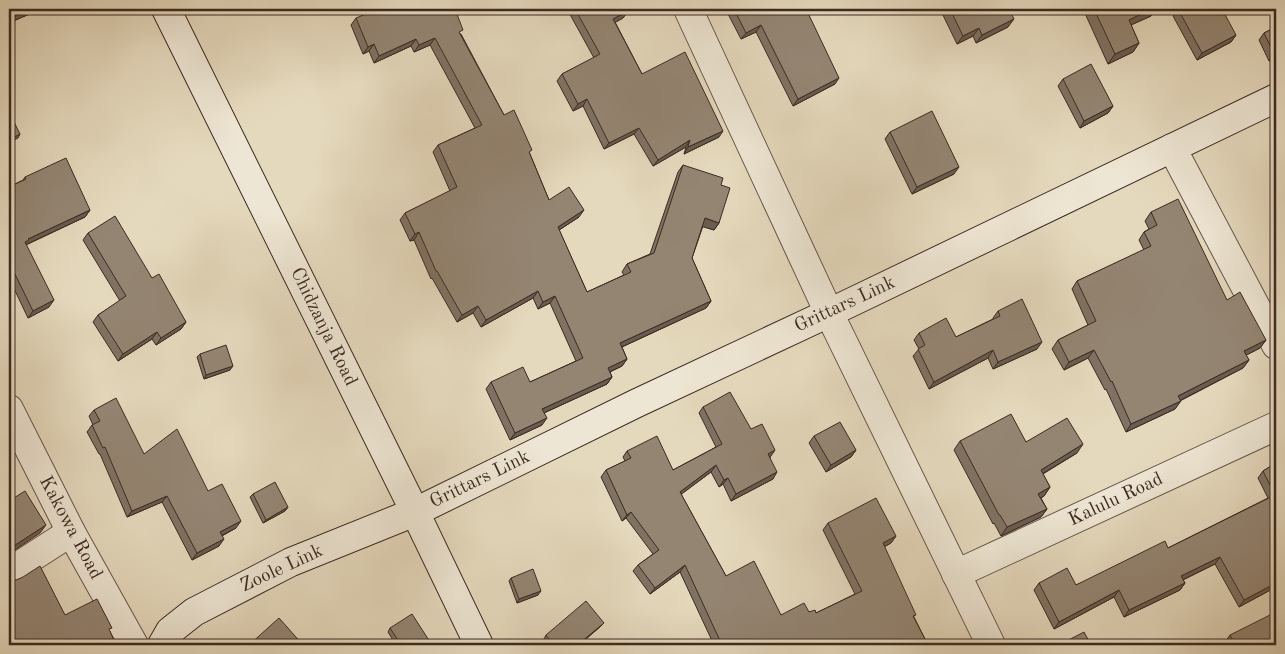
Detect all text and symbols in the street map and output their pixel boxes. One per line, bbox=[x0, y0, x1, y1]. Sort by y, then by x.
street label: Chidzanja Road bbox=[286, 265, 360, 389]
street label: Grittars Link bbox=[792, 273, 898, 337]
street label: Grittars Link bbox=[427, 448, 533, 512]
street label: Kalulu Road bbox=[1066, 470, 1166, 530]
street label: Kakowa Road bbox=[35, 473, 105, 583]
street label: Zoole Link bbox=[238, 542, 326, 596]

